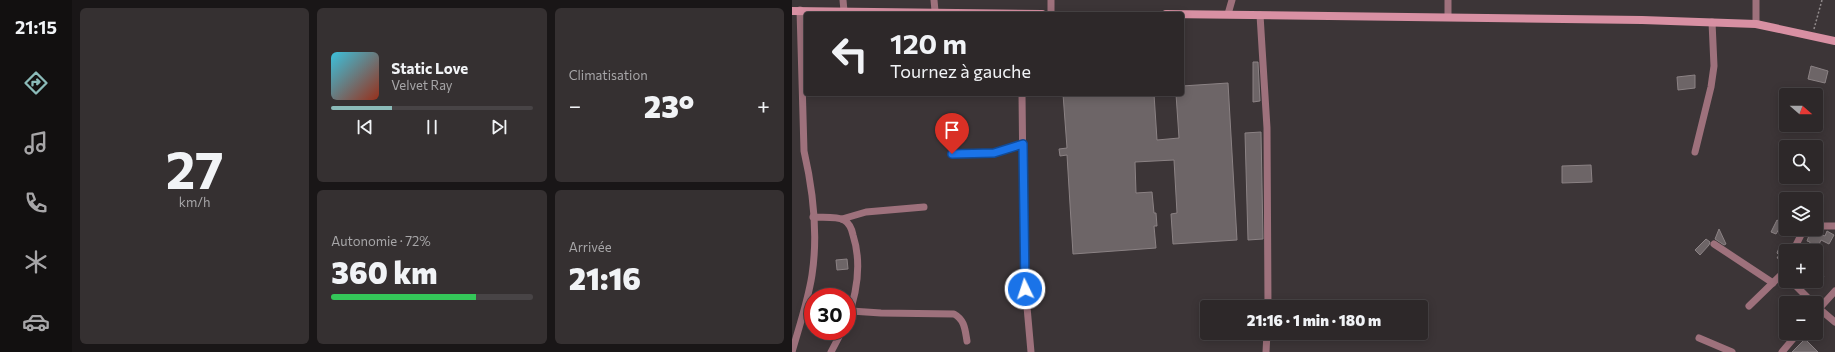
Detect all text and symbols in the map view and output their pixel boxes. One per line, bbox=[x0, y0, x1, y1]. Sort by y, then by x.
text: 21:15 bbox=[15, 16, 57, 38]
text: 120 m bbox=[890, 26, 967, 60]
icon: left bbox=[824, 28, 876, 80]
text: Static Love bbox=[391, 59, 468, 77]
text: Tournez à gauche bbox=[890, 60, 1031, 82]
text: Climatisation bbox=[569, 67, 648, 83]
icon: directions bbox=[22, 69, 50, 97]
text: Velvet Ray bbox=[391, 77, 453, 93]
text: 23° bbox=[644, 87, 694, 124]
north arrow bbox=[1779, 88, 1823, 132]
map controls bbox=[1779, 88, 1823, 340]
text: − bbox=[569, 92, 581, 119]
text: + bbox=[757, 92, 770, 119]
pin bbox=[935, 113, 969, 154]
icon: previous bbox=[354, 116, 376, 138]
icon: pause bbox=[421, 116, 443, 138]
icon: next bbox=[488, 116, 510, 138]
icon: arrive bbox=[941, 119, 963, 141]
icon: music bbox=[22, 129, 50, 157]
text: 27 bbox=[166, 136, 224, 200]
button: search bbox=[1779, 140, 1823, 184]
icon: phone bbox=[22, 189, 50, 217]
button: layers bbox=[1779, 192, 1823, 236]
text: km/h bbox=[179, 194, 210, 210]
text: Autonomie · 72% bbox=[331, 233, 431, 249]
text: Arrivée bbox=[569, 239, 612, 255]
button: + bbox=[1779, 244, 1823, 288]
icon: climate bbox=[22, 248, 50, 276]
text: 360 km bbox=[331, 253, 438, 290]
text: 21:16 bbox=[569, 259, 641, 296]
position arrow bbox=[1004, 268, 1046, 310]
speed limit sign: 30 bbox=[804, 288, 856, 340]
button: − bbox=[1779, 296, 1823, 340]
icon: car bbox=[22, 308, 50, 336]
text: 21:16 · 1 min · 180 m bbox=[1247, 311, 1381, 329]

